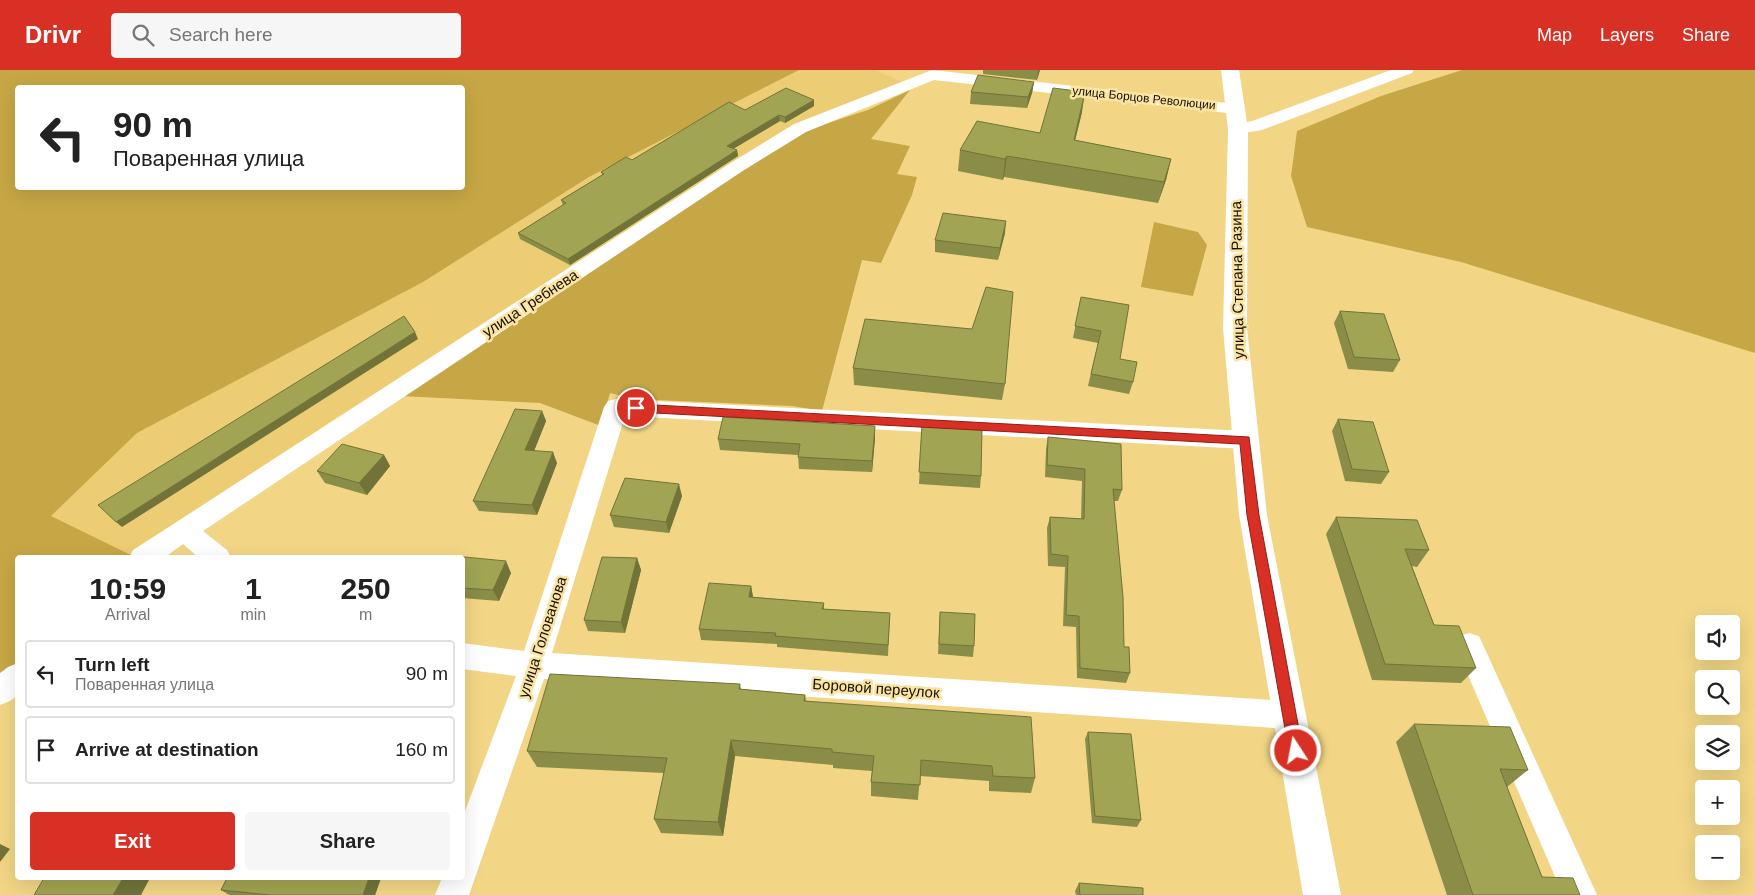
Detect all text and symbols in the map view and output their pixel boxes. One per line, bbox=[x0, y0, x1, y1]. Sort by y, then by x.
search box bbox=[111, 13, 461, 58]
text: Drivr bbox=[25, 21, 81, 48]
icon: search bbox=[129, 21, 157, 49]
text: Search here bbox=[169, 24, 273, 45]
text: Map bbox=[1537, 25, 1572, 45]
text: Layers bbox=[1600, 25, 1654, 45]
text: Share bbox=[1682, 25, 1730, 45]
street label: улица Борцов Революции bbox=[1072, 84, 1216, 112]
icon: left bbox=[30, 105, 95, 170]
text: 90 m bbox=[113, 105, 193, 144]
text: Поваренная улица bbox=[113, 146, 304, 171]
street label: улица Степана Разина bbox=[1227, 200, 1247, 359]
street label: улица Гребнева bbox=[479, 265, 582, 340]
pin bbox=[615, 387, 657, 429]
icon: arrive bbox=[622, 394, 650, 422]
text: 10:59 bbox=[89, 572, 166, 605]
text: 1 bbox=[245, 572, 262, 605]
text: 250 bbox=[341, 572, 391, 605]
street label: улица Голованова bbox=[514, 573, 570, 700]
text: Arrival bbox=[105, 606, 150, 623]
text: min bbox=[240, 606, 266, 623]
text: m bbox=[359, 606, 372, 623]
map controls bbox=[1695, 615, 1740, 880]
button: sound bbox=[1695, 615, 1740, 660]
text: Turn left bbox=[75, 654, 150, 675]
icon: left bbox=[32, 660, 60, 688]
text: 90 m bbox=[406, 663, 448, 684]
button: search bbox=[1695, 670, 1740, 715]
street label: Боровой переулок bbox=[812, 675, 941, 701]
text: Поваренная улица bbox=[75, 676, 214, 693]
position arrow bbox=[1269, 724, 1321, 776]
button: layers bbox=[1695, 725, 1740, 770]
icon: arrive bbox=[32, 736, 60, 764]
text: Arrive at destination bbox=[75, 739, 259, 760]
text: 160 m bbox=[395, 739, 448, 760]
button: + bbox=[1695, 780, 1740, 825]
button: Exit bbox=[30, 812, 235, 870]
button: Share bbox=[245, 812, 450, 870]
button: − bbox=[1695, 835, 1740, 880]

